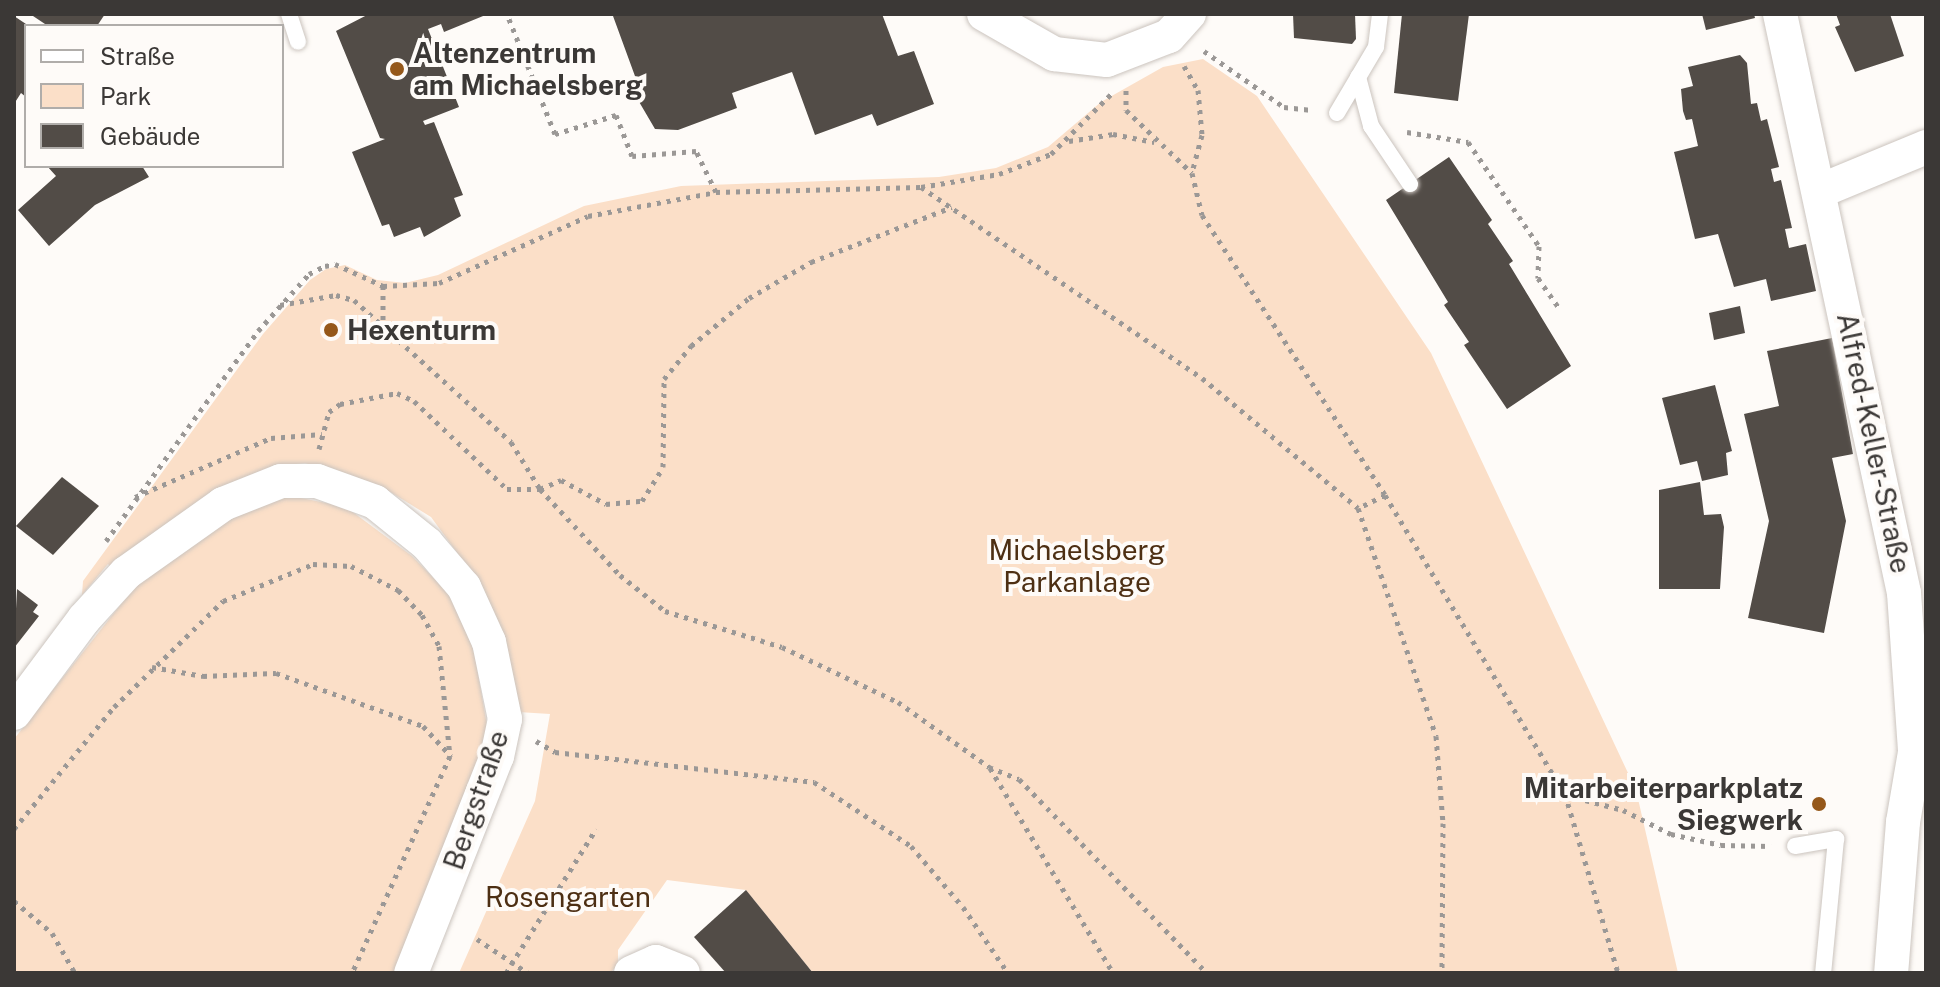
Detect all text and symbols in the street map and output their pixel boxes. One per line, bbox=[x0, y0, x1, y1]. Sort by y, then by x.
legend bbox=[24, 24, 284, 168]
place label: Altenzentrum am Michaelsberg bbox=[413, 36, 643, 102]
text: Straße bbox=[100, 42, 175, 70]
marker: Altenzentrum am Michaelsberg bbox=[388, 60, 406, 78]
text: Park bbox=[100, 82, 151, 110]
text: Gebäude bbox=[100, 122, 200, 150]
street label: Alfred-Keller-Straße bbox=[1830, 310, 1918, 576]
place label: Hexenturm bbox=[347, 313, 496, 347]
marker: Hexenturm bbox=[322, 321, 340, 339]
park label: Michaelsberg Parkanlage bbox=[989, 533, 1165, 599]
street label: Bergstraße bbox=[436, 726, 516, 874]
place label: Mitarbeiterparkplatz Siegwerk bbox=[1524, 771, 1803, 837]
marker: Mitarbeiterparkplatz Siegwerk bbox=[1810, 795, 1828, 813]
park label: Rosengarten bbox=[485, 880, 651, 914]

